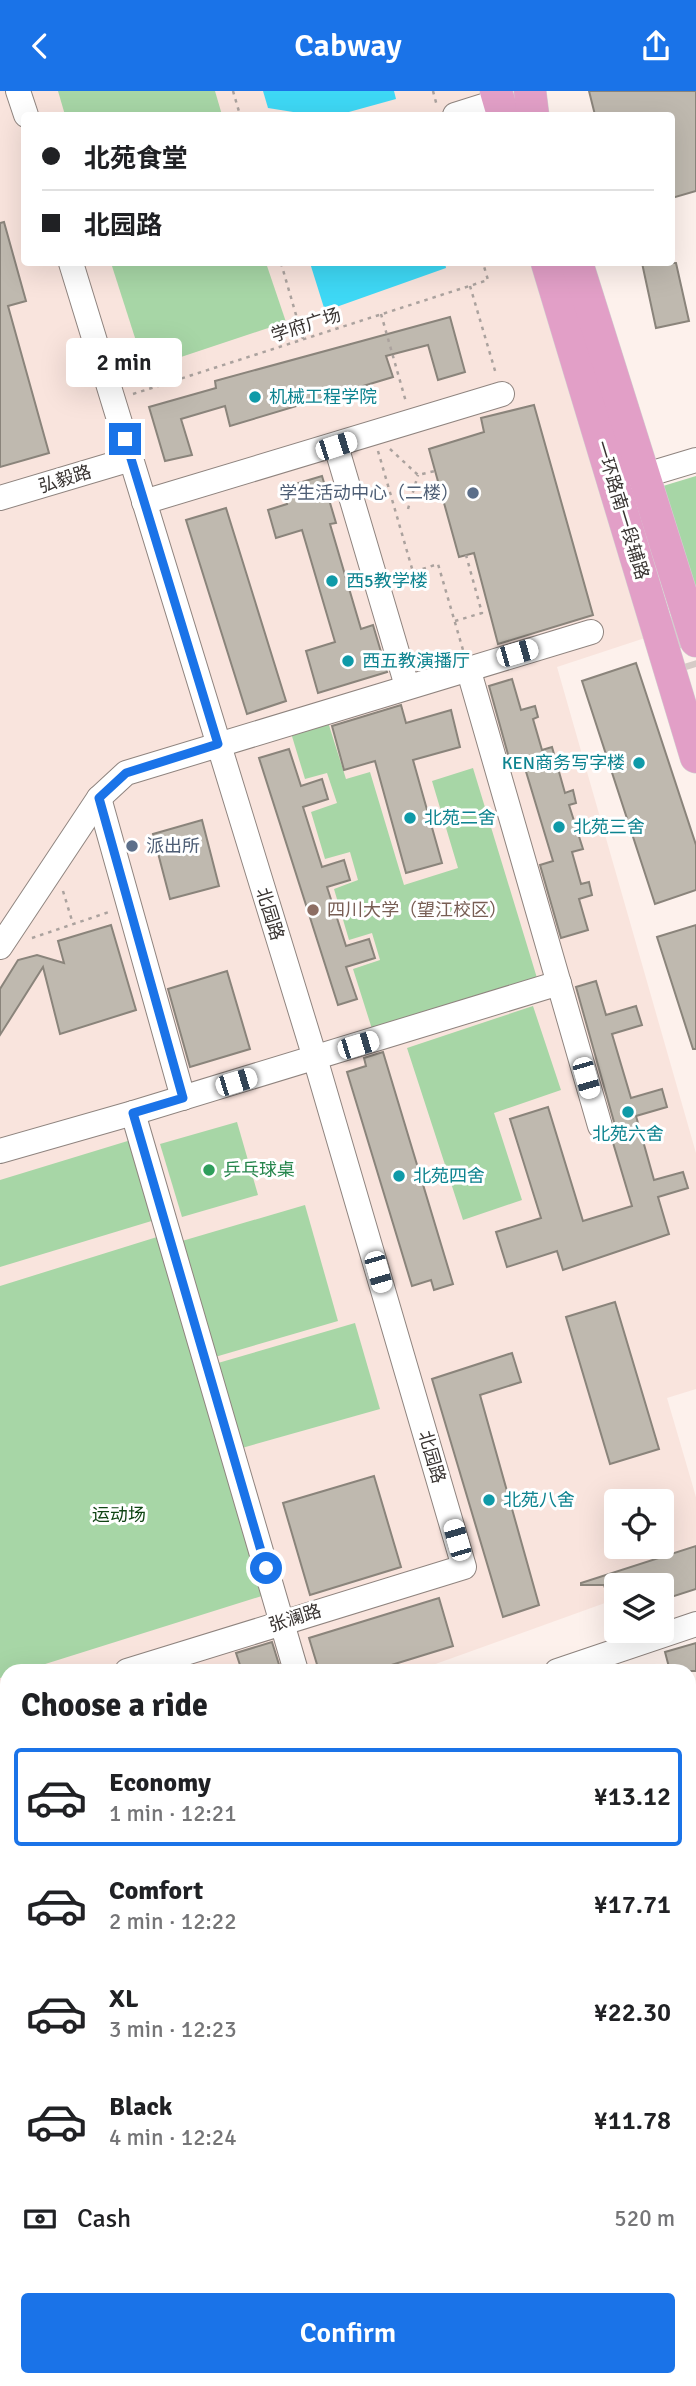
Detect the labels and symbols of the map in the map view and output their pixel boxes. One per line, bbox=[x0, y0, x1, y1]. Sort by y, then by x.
street label: 学府广场 bbox=[268, 303, 344, 347]
callout: 2 min bbox=[67, 337, 183, 387]
place label: 机械工程学院 bbox=[269, 386, 377, 408]
marker: 机械工程学院 bbox=[247, 389, 263, 405]
route end bbox=[109, 423, 141, 455]
car bbox=[313, 430, 360, 462]
street label: 一环路南一段辅路 bbox=[590, 438, 654, 582]
street label: 弘毅路 bbox=[36, 461, 94, 497]
place label: 学生活动中心（二楼） bbox=[279, 482, 459, 504]
marker: 学生活动中心（二楼） bbox=[465, 485, 481, 501]
place label: 西5教学楼 bbox=[346, 570, 428, 592]
marker: 西5教学楼 bbox=[324, 573, 340, 589]
car bbox=[494, 637, 541, 669]
place label: 西五教演播厅 bbox=[362, 650, 470, 672]
marker: 西五教演播厅 bbox=[340, 653, 356, 669]
place label: KEN商务写字楼 bbox=[502, 752, 625, 774]
marker: KEN商务写字楼 bbox=[631, 755, 647, 771]
place label: 北苑二舍 bbox=[424, 807, 496, 829]
marker: 北苑二舍 bbox=[402, 810, 418, 826]
place label: 北苑三舍 bbox=[573, 816, 645, 838]
marker: 北苑三舍 bbox=[551, 819, 567, 835]
place label: 派出所 bbox=[146, 835, 200, 857]
marker: 派出所 bbox=[124, 838, 140, 854]
street label: 北园路 bbox=[252, 885, 288, 943]
place label: 四川大学（望江校区） bbox=[327, 899, 507, 921]
marker: 四川大学（望江校区） bbox=[305, 902, 321, 918]
car bbox=[335, 1029, 382, 1061]
car bbox=[571, 1055, 602, 1101]
car bbox=[213, 1066, 260, 1098]
marker: 北苑六舍 bbox=[620, 1104, 636, 1120]
place label: 北苑六舍 bbox=[592, 1123, 664, 1145]
place label: 乒乓球桌 bbox=[223, 1159, 295, 1181]
marker: 乒乓球桌 bbox=[201, 1162, 217, 1178]
place label: 北苑四舍 bbox=[413, 1165, 485, 1187]
marker: 北苑四舍 bbox=[391, 1168, 407, 1184]
car bbox=[363, 1249, 394, 1295]
street label: 北园路 bbox=[414, 1428, 450, 1486]
place label: 北苑八舍 bbox=[503, 1489, 575, 1511]
marker: 北苑八舍 bbox=[481, 1492, 497, 1508]
park label: 运动场 bbox=[92, 1504, 146, 1526]
car bbox=[442, 1517, 473, 1563]
route start bbox=[250, 1552, 282, 1584]
street label: 张澜路 bbox=[266, 1600, 324, 1636]

